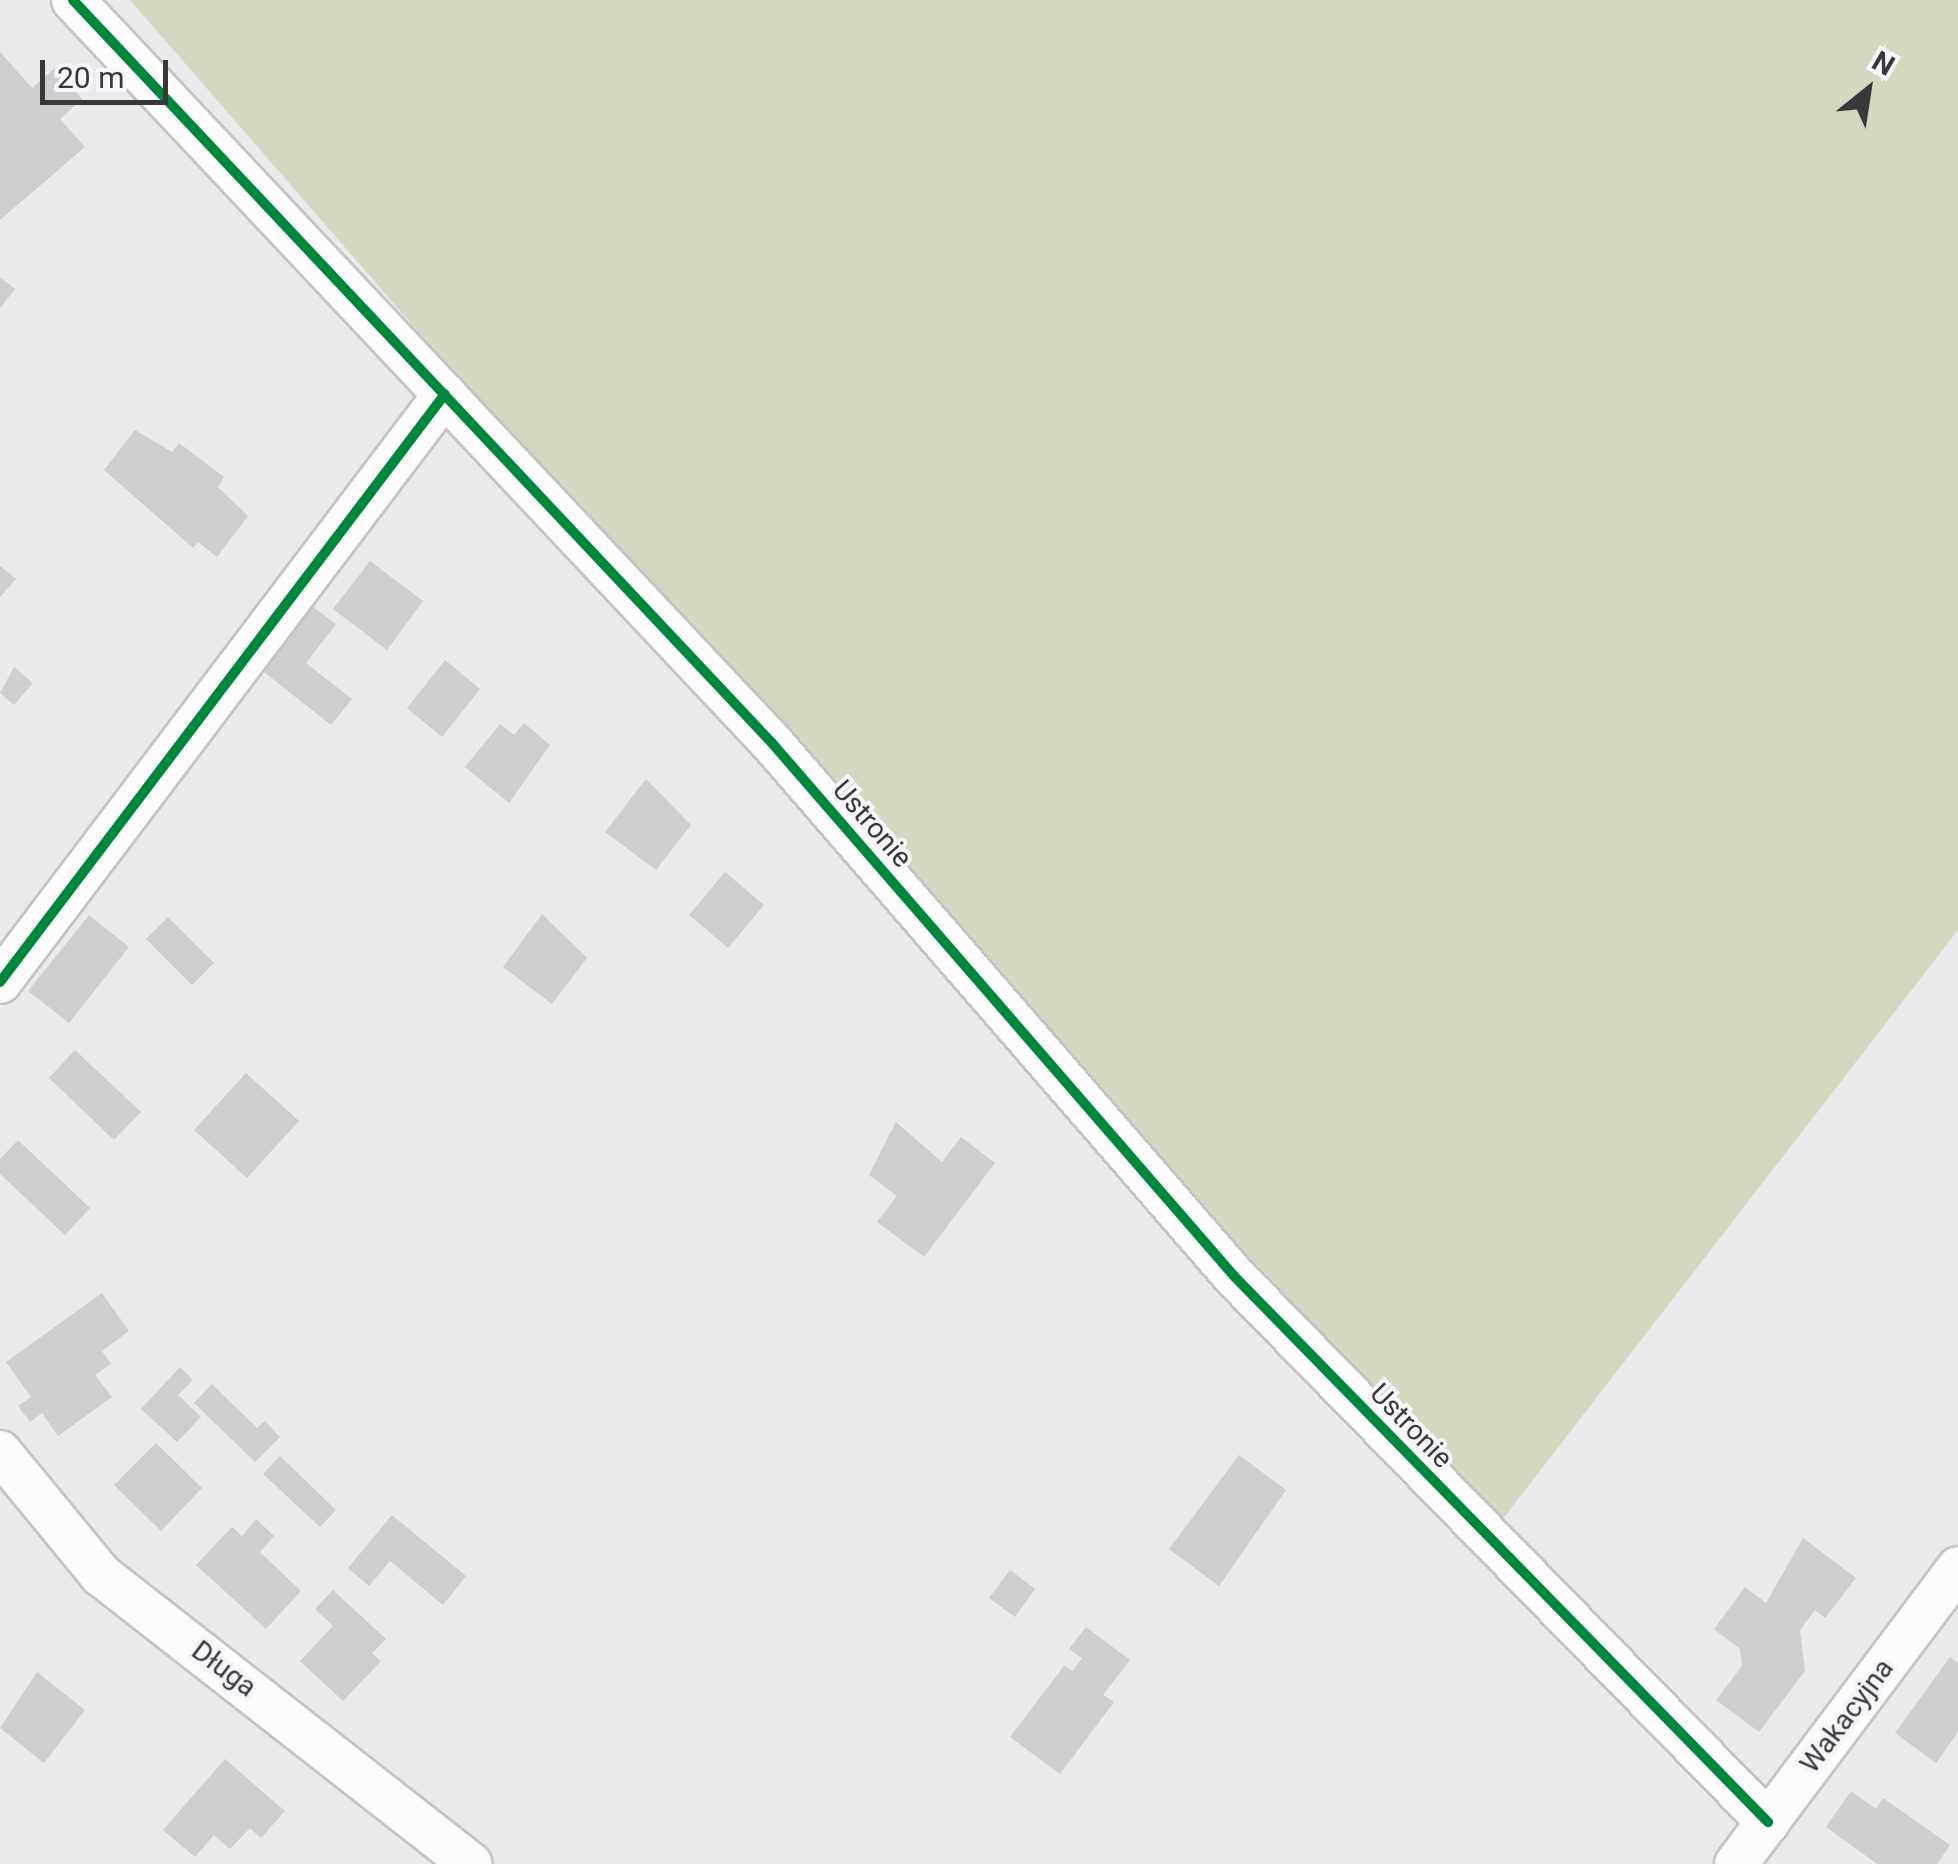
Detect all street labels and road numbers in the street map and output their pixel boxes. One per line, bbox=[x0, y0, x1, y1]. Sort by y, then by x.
street label: Ustronie bbox=[825, 774, 919, 874]
street label: Ustronie bbox=[1363, 1377, 1459, 1475]
street label: Długa bbox=[185, 1634, 263, 1704]
street label: Wakacyjna bbox=[1793, 1652, 1901, 1780]

